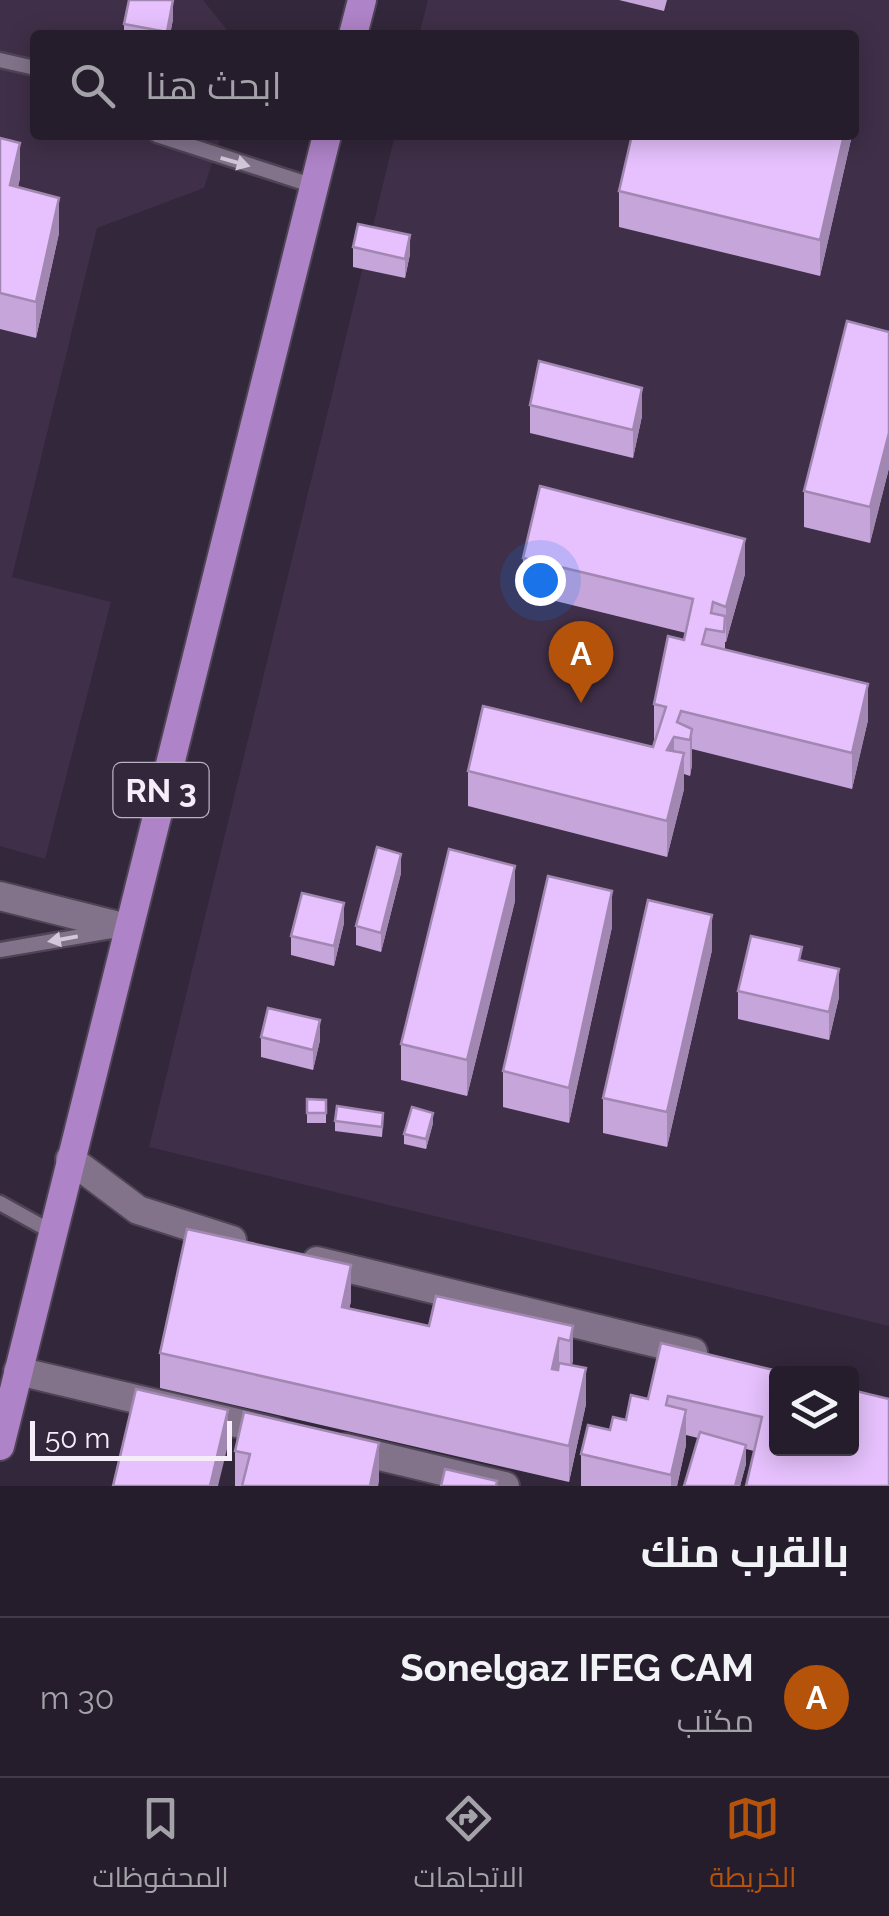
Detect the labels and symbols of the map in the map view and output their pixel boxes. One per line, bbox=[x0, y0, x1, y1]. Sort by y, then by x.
one-way arrow bbox=[220, 155, 251, 170]
your location bbox=[515, 555, 566, 606]
pin: A bbox=[548, 620, 614, 703]
road number: RN 3 bbox=[114, 763, 208, 817]
one-way arrow bbox=[47, 932, 79, 947]
scale bar bbox=[30, 1416, 232, 1460]

